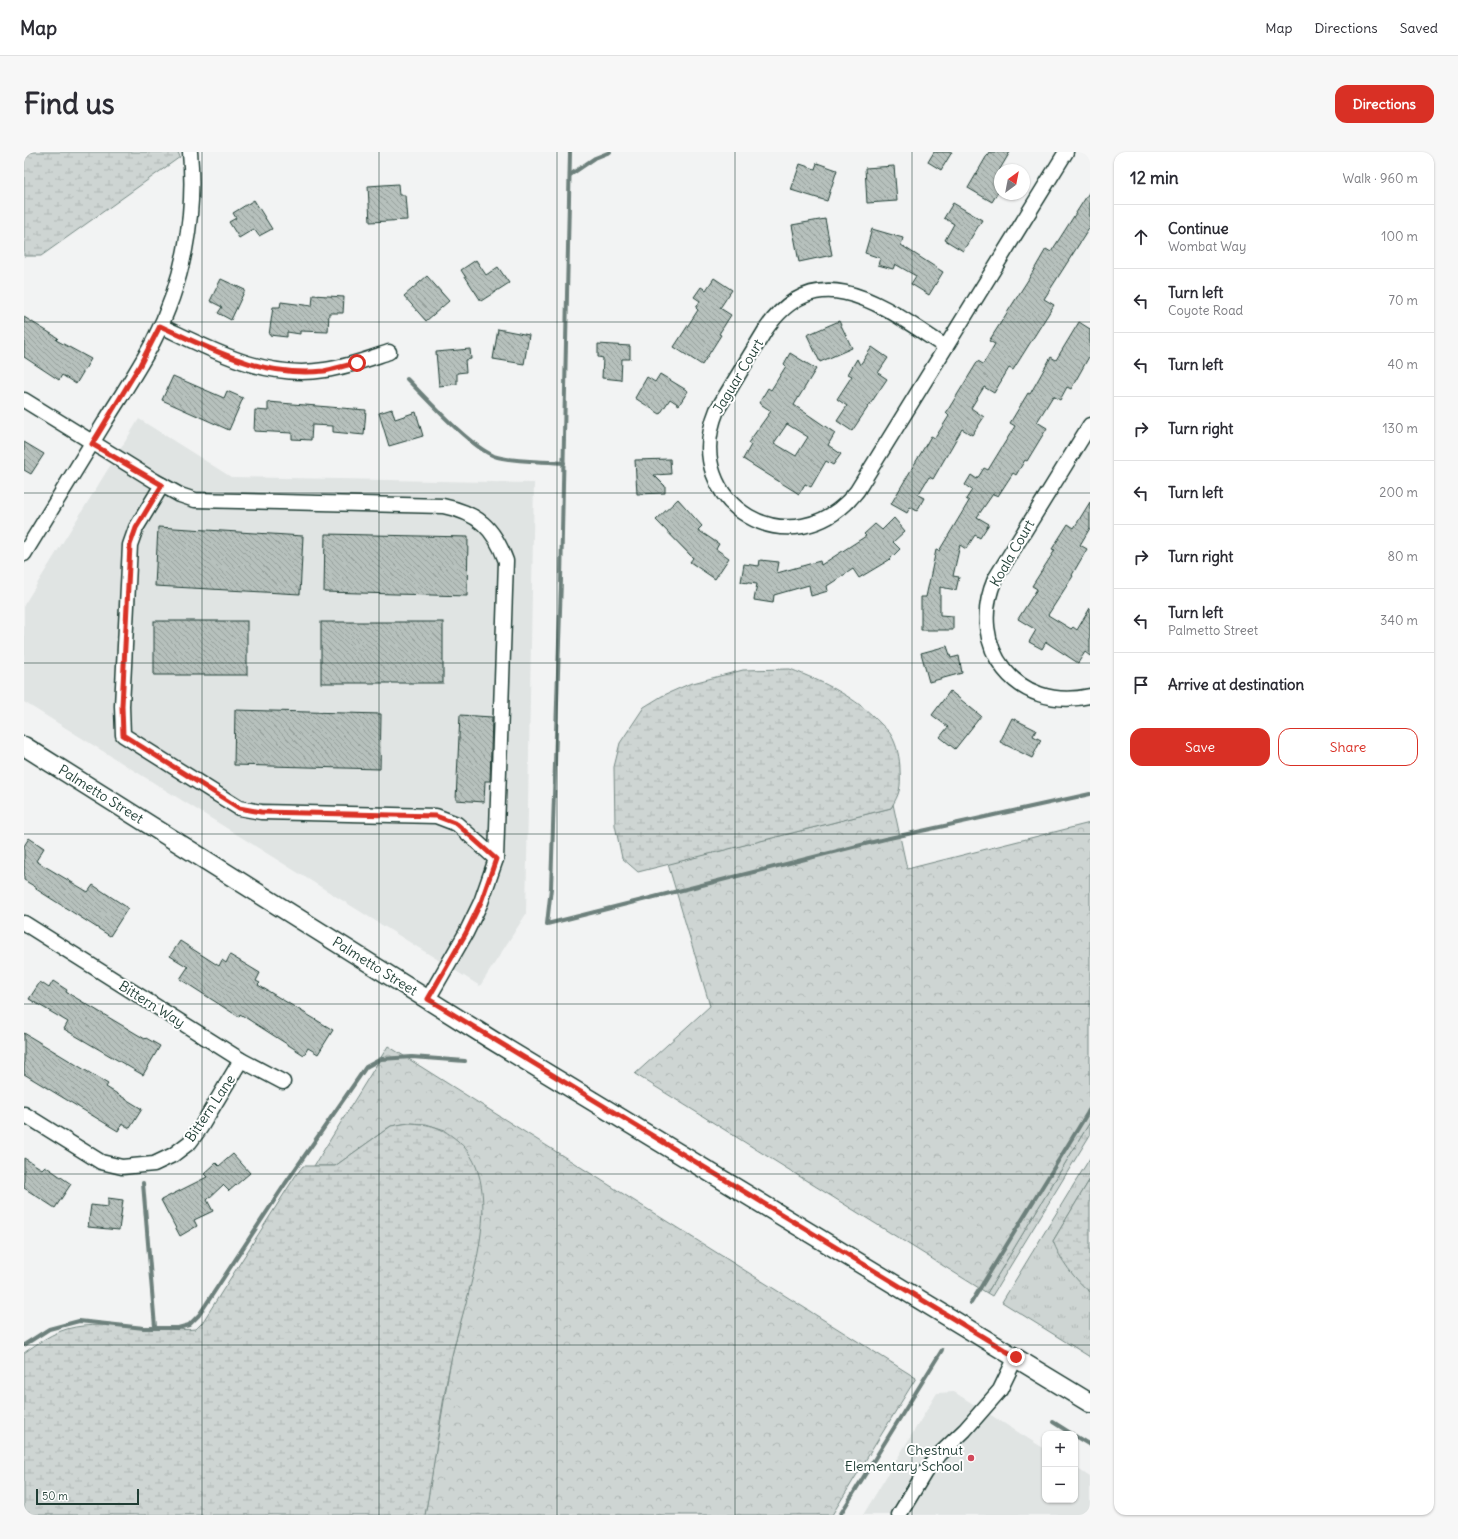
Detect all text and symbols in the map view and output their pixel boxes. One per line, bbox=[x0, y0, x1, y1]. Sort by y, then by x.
text: Map bbox=[20, 16, 57, 40]
text: Map bbox=[1265, 19, 1292, 37]
text: Directions bbox=[1314, 19, 1378, 37]
text: Saved bbox=[1400, 19, 1438, 37]
button: Directions bbox=[1335, 85, 1434, 123]
text: Find us bbox=[24, 86, 115, 122]
north arrow bbox=[994, 164, 1030, 200]
text: 12 min bbox=[1130, 167, 1179, 189]
text: Walk · 960 m bbox=[1343, 170, 1418, 187]
text: Continue bbox=[1168, 219, 1229, 238]
icon: ahead bbox=[1130, 226, 1152, 248]
text: 100 m bbox=[1381, 228, 1418, 245]
text: Wombat Way bbox=[1168, 238, 1246, 255]
text: Turn left bbox=[1168, 283, 1223, 302]
icon: left bbox=[1130, 290, 1152, 312]
text: 70 m bbox=[1389, 292, 1418, 309]
text: Coyote Road bbox=[1168, 302, 1243, 319]
street label: Jaguar Court bbox=[709, 335, 767, 416]
route start bbox=[348, 354, 366, 372]
icon: left bbox=[1130, 354, 1152, 376]
text: Turn left bbox=[1168, 355, 1223, 374]
text: 40 m bbox=[1387, 356, 1418, 373]
icon: right bbox=[1130, 418, 1152, 440]
text: Turn right bbox=[1168, 419, 1233, 438]
text: 130 m bbox=[1382, 420, 1418, 437]
icon: left bbox=[1130, 482, 1152, 504]
text: Turn left bbox=[1168, 483, 1223, 502]
text: 200 m bbox=[1379, 484, 1418, 501]
street label: Koala Court bbox=[986, 516, 1039, 590]
icon: right bbox=[1130, 546, 1152, 568]
text: Turn right bbox=[1168, 547, 1233, 566]
text: 80 m bbox=[1387, 548, 1418, 565]
text: Turn left bbox=[1168, 603, 1223, 622]
icon: left bbox=[1130, 610, 1152, 632]
text: 340 m bbox=[1380, 612, 1418, 629]
text: Palmetto Street bbox=[1168, 622, 1258, 639]
icon: arrive bbox=[1130, 674, 1152, 696]
text: Arrive at destination bbox=[1168, 675, 1304, 694]
button: Save bbox=[1130, 728, 1270, 766]
button: Share bbox=[1278, 728, 1418, 766]
street label: Palmetto Street bbox=[55, 761, 147, 827]
street label: Palmetto Street bbox=[329, 933, 421, 999]
street label: Bittern Way bbox=[116, 977, 188, 1031]
street label: Bittern Lane bbox=[181, 1071, 239, 1145]
route end bbox=[1007, 1348, 1025, 1366]
map controls bbox=[1042, 1431, 1078, 1503]
button: + bbox=[1042, 1431, 1078, 1467]
place label: Chestnut Elementary School bbox=[845, 1441, 963, 1475]
marker: Chestnut Elementary School bbox=[966, 1453, 976, 1463]
button: − bbox=[1042, 1467, 1078, 1503]
scale bar bbox=[36, 1487, 139, 1506]
text: 50 m bbox=[42, 1489, 68, 1503]

